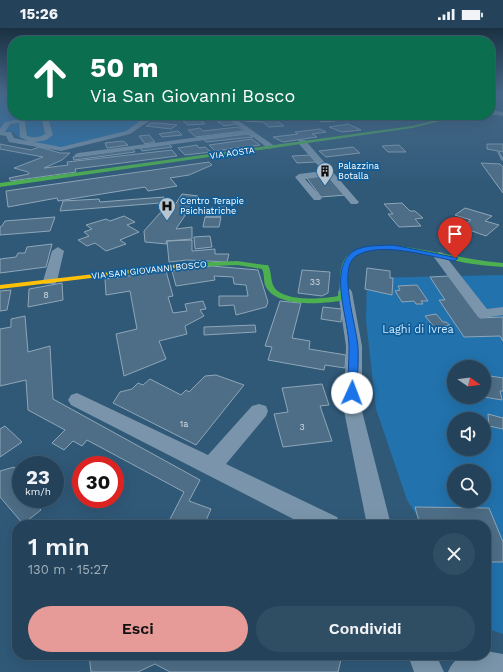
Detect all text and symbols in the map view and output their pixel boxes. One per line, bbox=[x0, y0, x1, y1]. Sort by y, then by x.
text: 15:26 bbox=[20, 5, 58, 23]
text: 50 m bbox=[90, 51, 159, 84]
icon: ahead bbox=[24, 52, 76, 104]
text: Via San Giovanni Bosco bbox=[90, 85, 295, 106]
street label: VIA AOSTA bbox=[209, 145, 255, 161]
building icon: Palazzina Botalla bbox=[315, 161, 335, 186]
place label: Palazzina Botalla bbox=[338, 161, 379, 181]
hospital icon: Centro Terapie Psichiatriche bbox=[157, 196, 177, 221]
place label: Centro Terapie Psichiatriche bbox=[180, 196, 244, 216]
pin bbox=[438, 217, 472, 258]
icon: arrive bbox=[444, 223, 466, 245]
street label: VIA SAN GIOVANNI BOSCO bbox=[91, 259, 207, 281]
house number: 33 bbox=[310, 277, 320, 287]
house number: 8 bbox=[43, 290, 49, 300]
park label: Laghi di Ivrea bbox=[382, 323, 454, 336]
north arrow bbox=[447, 360, 491, 404]
map controls bbox=[447, 360, 491, 508]
position arrow bbox=[331, 372, 373, 414]
button: sound bbox=[447, 412, 491, 456]
house number: 1a bbox=[180, 419, 188, 429]
house number: 3 bbox=[299, 422, 305, 432]
speed limit sign: 30 bbox=[72, 456, 124, 508]
button: search bbox=[447, 464, 491, 508]
text: 23 bbox=[26, 465, 50, 489]
text: km/h bbox=[25, 486, 51, 497]
text: 1 min bbox=[28, 533, 90, 561]
button: close bbox=[433, 533, 475, 575]
text: 130 m · 15:27 bbox=[28, 562, 108, 577]
button: Esci bbox=[28, 606, 248, 652]
button: Condividi bbox=[256, 606, 475, 652]

